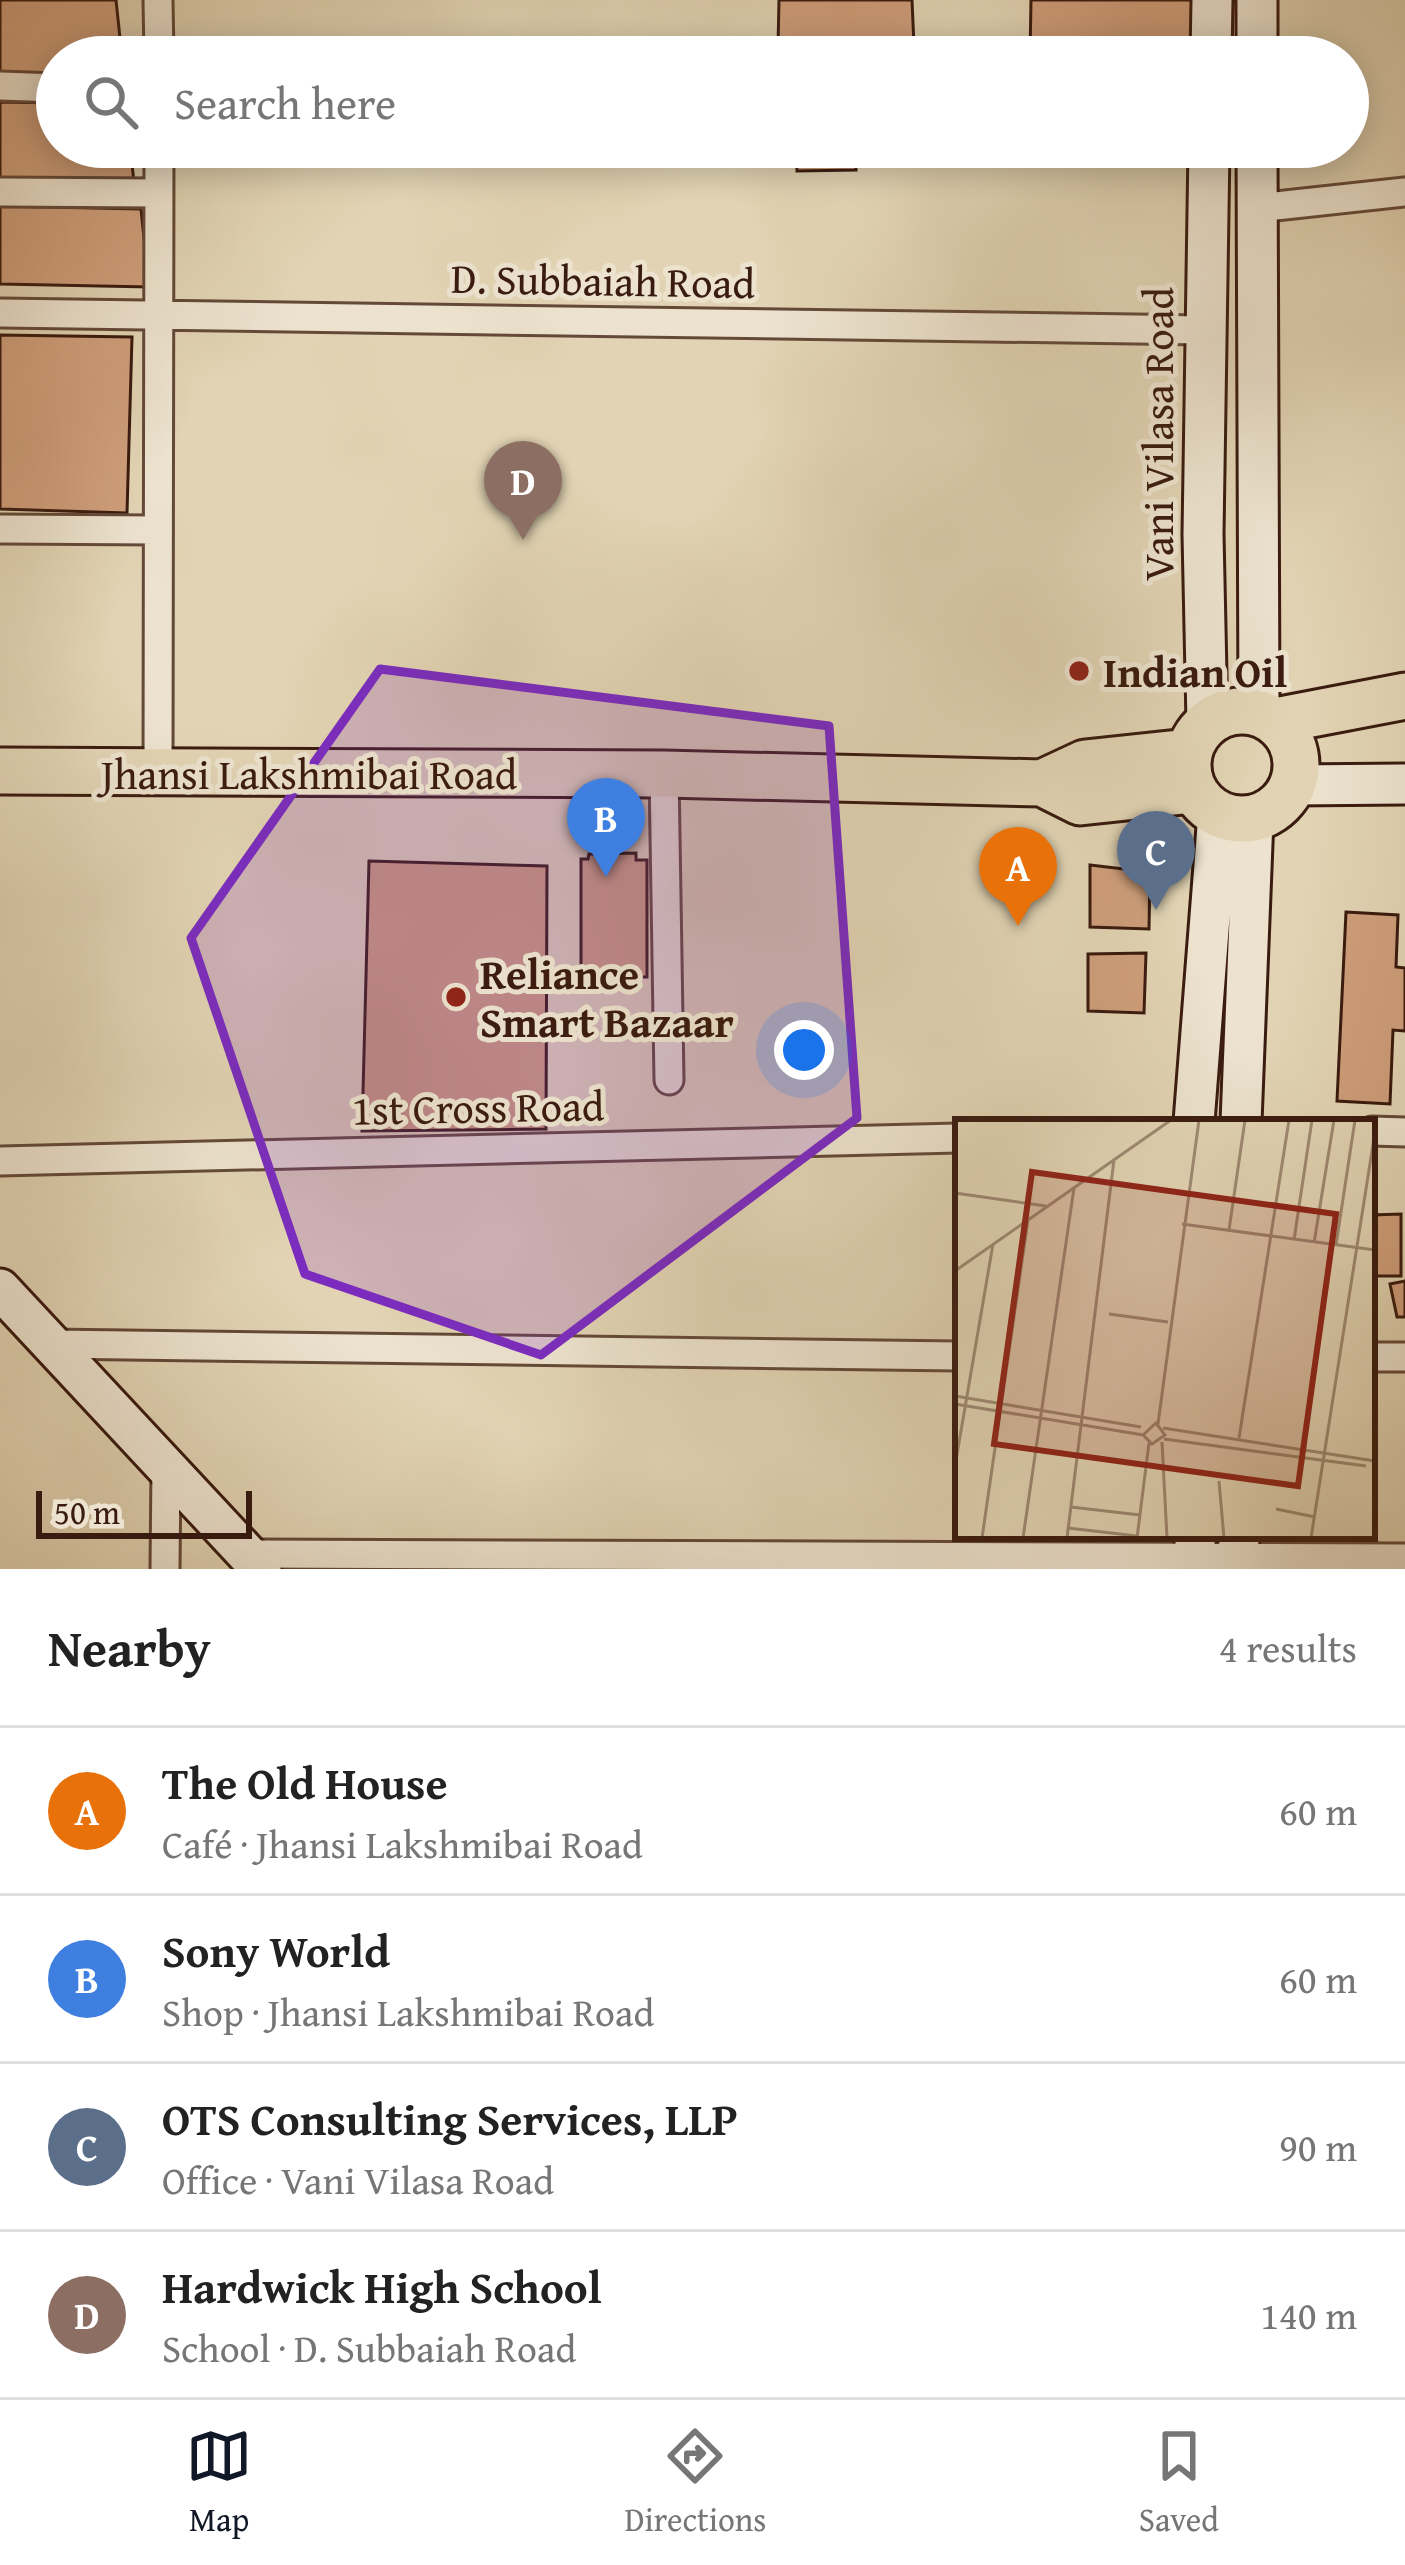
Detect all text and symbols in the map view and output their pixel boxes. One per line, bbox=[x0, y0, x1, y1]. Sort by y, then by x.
search box bbox=[36, 36, 1369, 168]
icon: search bbox=[78, 69, 144, 135]
text: Search here bbox=[174, 70, 396, 135]
street label: D. Subbaiah Road bbox=[451, 247, 756, 313]
street label: Vani Vilasa Road bbox=[1127, 286, 1188, 581]
pin: D bbox=[484, 441, 562, 540]
place label: Indian Oil bbox=[1103, 641, 1287, 702]
marker: Indian Oil bbox=[1066, 658, 1092, 684]
street label: Jhansi Lakshmibai Road bbox=[96, 743, 518, 804]
pin: B bbox=[567, 778, 645, 877]
pin: C bbox=[1117, 811, 1195, 910]
pin: A bbox=[979, 827, 1057, 926]
place label: Reliance Smart Bazaar bbox=[480, 943, 734, 1052]
marker: Reliance Smart Bazaar bbox=[443, 984, 469, 1010]
your location bbox=[774, 1020, 834, 1080]
street label: 1st Cross Road bbox=[351, 1074, 605, 1140]
inset map bbox=[955, 1119, 1375, 1539]
scale bar bbox=[36, 1485, 252, 1538]
text: 50 m bbox=[54, 1488, 120, 1536]
text: Nearby bbox=[48, 1610, 211, 1685]
text: 4 results bbox=[1219, 1619, 1357, 1676]
text: The Old House bbox=[162, 1750, 448, 1815]
text: A bbox=[75, 1782, 99, 1839]
text: 60 m bbox=[1279, 1782, 1357, 1839]
text: Café · Jhansi Lakshmibai Road bbox=[162, 1815, 643, 1872]
text: Sony World bbox=[162, 1918, 390, 1983]
text: B bbox=[75, 1950, 99, 2007]
text: 60 m bbox=[1279, 1950, 1357, 2007]
text: Shop · Jhansi Lakshmibai Road bbox=[162, 1983, 654, 2040]
text: OTS Consulting Services, LLP bbox=[162, 2086, 738, 2151]
text: C bbox=[76, 2118, 98, 2175]
text: 90 m bbox=[1279, 2118, 1357, 2175]
text: Office · Vani Vilasa Road bbox=[162, 2151, 554, 2208]
text: Hardwick High School bbox=[162, 2254, 602, 2319]
text: D bbox=[74, 2286, 100, 2343]
text: 140 m bbox=[1260, 2286, 1357, 2343]
text: School · D. Subbaiah Road bbox=[162, 2319, 576, 2376]
tab: Map bbox=[186, 2423, 252, 2543]
tab: Directions bbox=[625, 2423, 766, 2543]
tab: Saved bbox=[1139, 2423, 1219, 2543]

